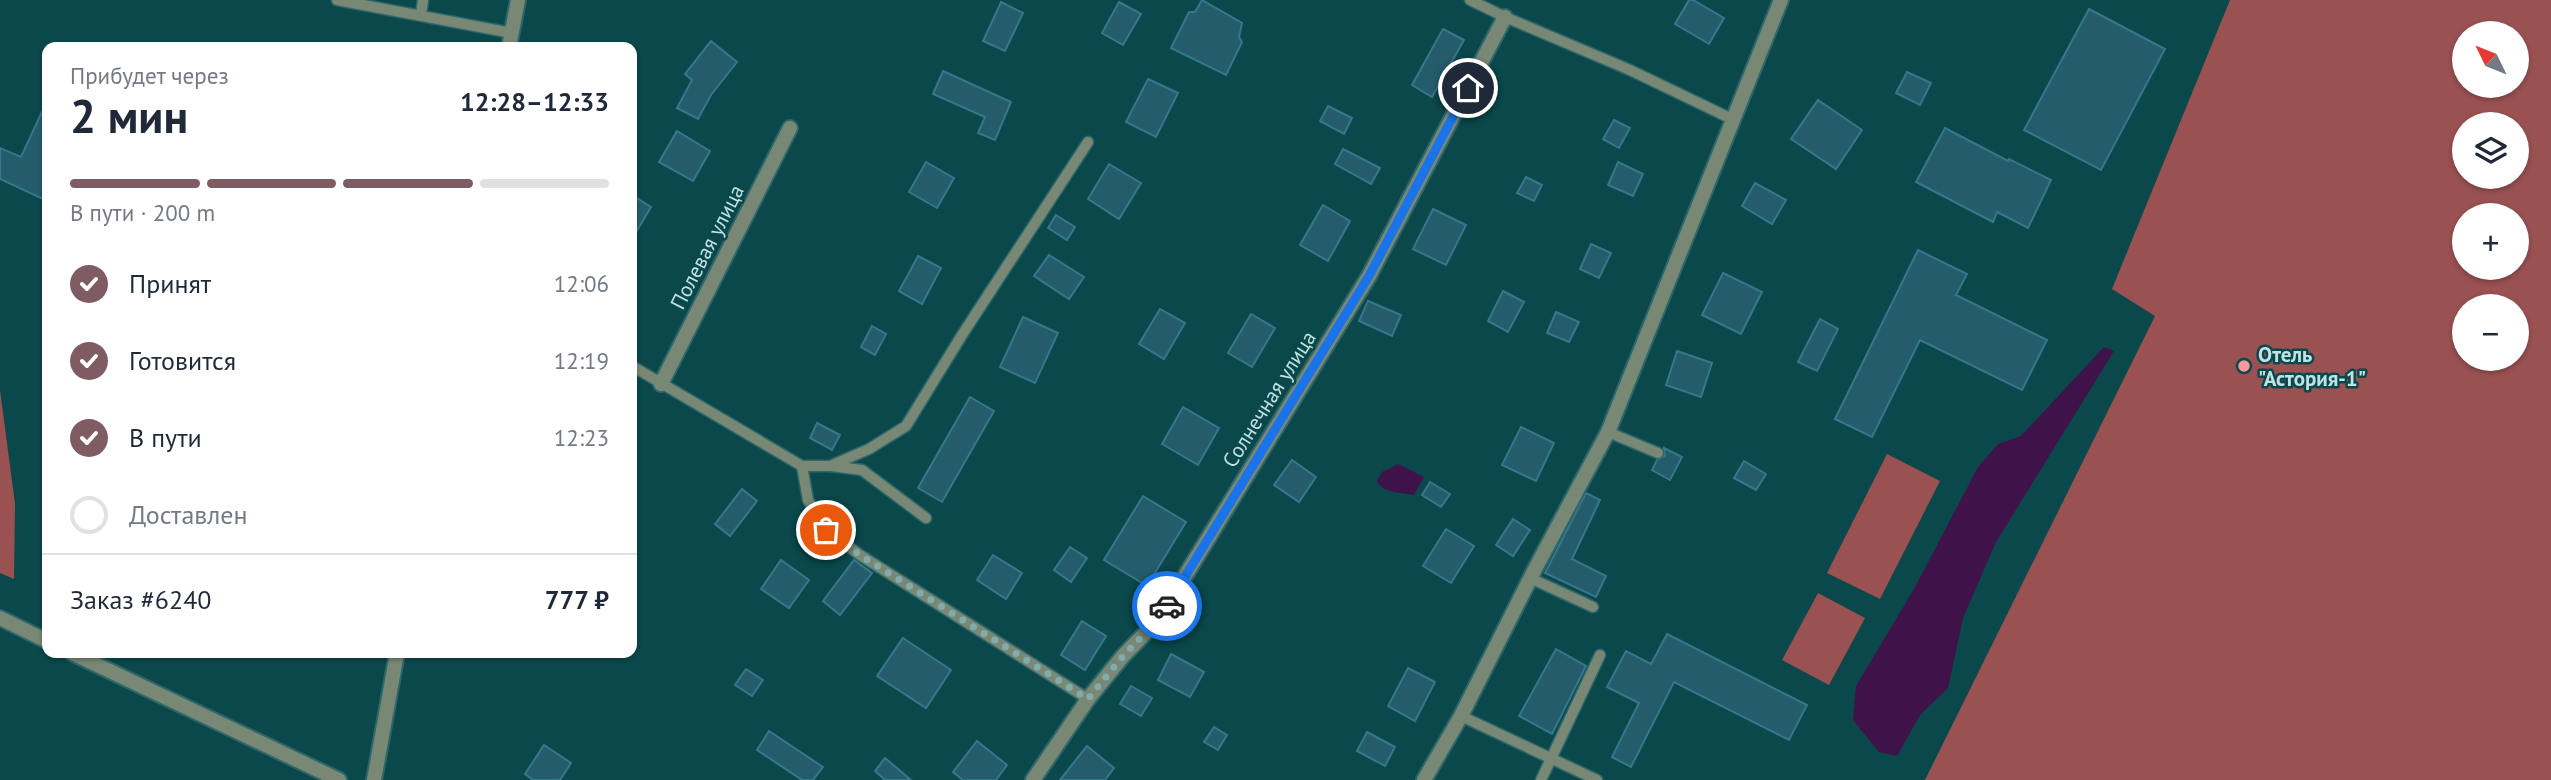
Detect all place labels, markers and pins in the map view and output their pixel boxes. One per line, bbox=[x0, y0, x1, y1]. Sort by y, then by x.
pin bbox=[1438, 58, 1498, 118]
place label: Отель "Астория-1" bbox=[2258, 341, 2366, 392]
marker: Отель "Астория-1" bbox=[2236, 358, 2252, 374]
pin bbox=[796, 500, 856, 560]

